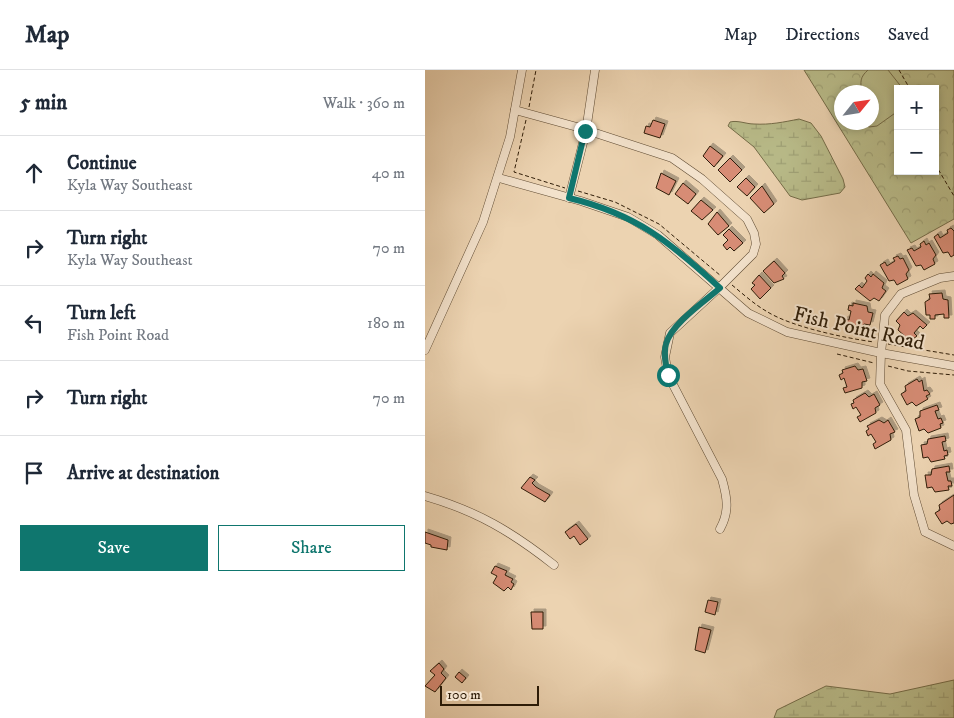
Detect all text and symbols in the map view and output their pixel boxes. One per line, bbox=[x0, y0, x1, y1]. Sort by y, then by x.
text: Map bbox=[25, 20, 69, 50]
text: Map bbox=[724, 24, 757, 46]
text: Directions bbox=[785, 24, 860, 46]
text: Saved bbox=[888, 24, 929, 46]
north arrow bbox=[834, 85, 879, 130]
map controls bbox=[894, 85, 939, 175]
button: + bbox=[894, 85, 939, 130]
text: 5 min bbox=[20, 90, 67, 116]
text: Walk · 360 m bbox=[323, 93, 405, 113]
route end bbox=[574, 120, 597, 143]
button: − bbox=[894, 130, 939, 175]
text: Continue bbox=[67, 152, 137, 175]
icon: ahead bbox=[20, 159, 48, 187]
text: 40 m bbox=[372, 163, 405, 183]
text: Kyla Way Southeast bbox=[67, 175, 193, 195]
text: Turn right bbox=[67, 227, 147, 250]
icon: right bbox=[20, 234, 48, 262]
text: 70 m bbox=[373, 238, 405, 258]
text: Kyla Way Southeast bbox=[67, 250, 193, 270]
street label: Fish Point Road bbox=[791, 301, 927, 357]
text: Turn left bbox=[67, 302, 136, 325]
icon: left bbox=[20, 309, 48, 337]
text: 180 m bbox=[367, 313, 405, 333]
text: Fish Point Road bbox=[67, 325, 169, 345]
route start bbox=[657, 364, 680, 387]
icon: right bbox=[20, 384, 48, 412]
text: Turn right bbox=[67, 387, 147, 410]
text: 70 m bbox=[373, 388, 405, 408]
icon: arrive bbox=[20, 459, 48, 487]
text: Arrive at destination bbox=[67, 462, 219, 485]
button: Save bbox=[20, 525, 208, 571]
button: Share bbox=[218, 525, 405, 571]
scale bar bbox=[440, 683, 539, 706]
text: 100 m bbox=[447, 686, 481, 704]

